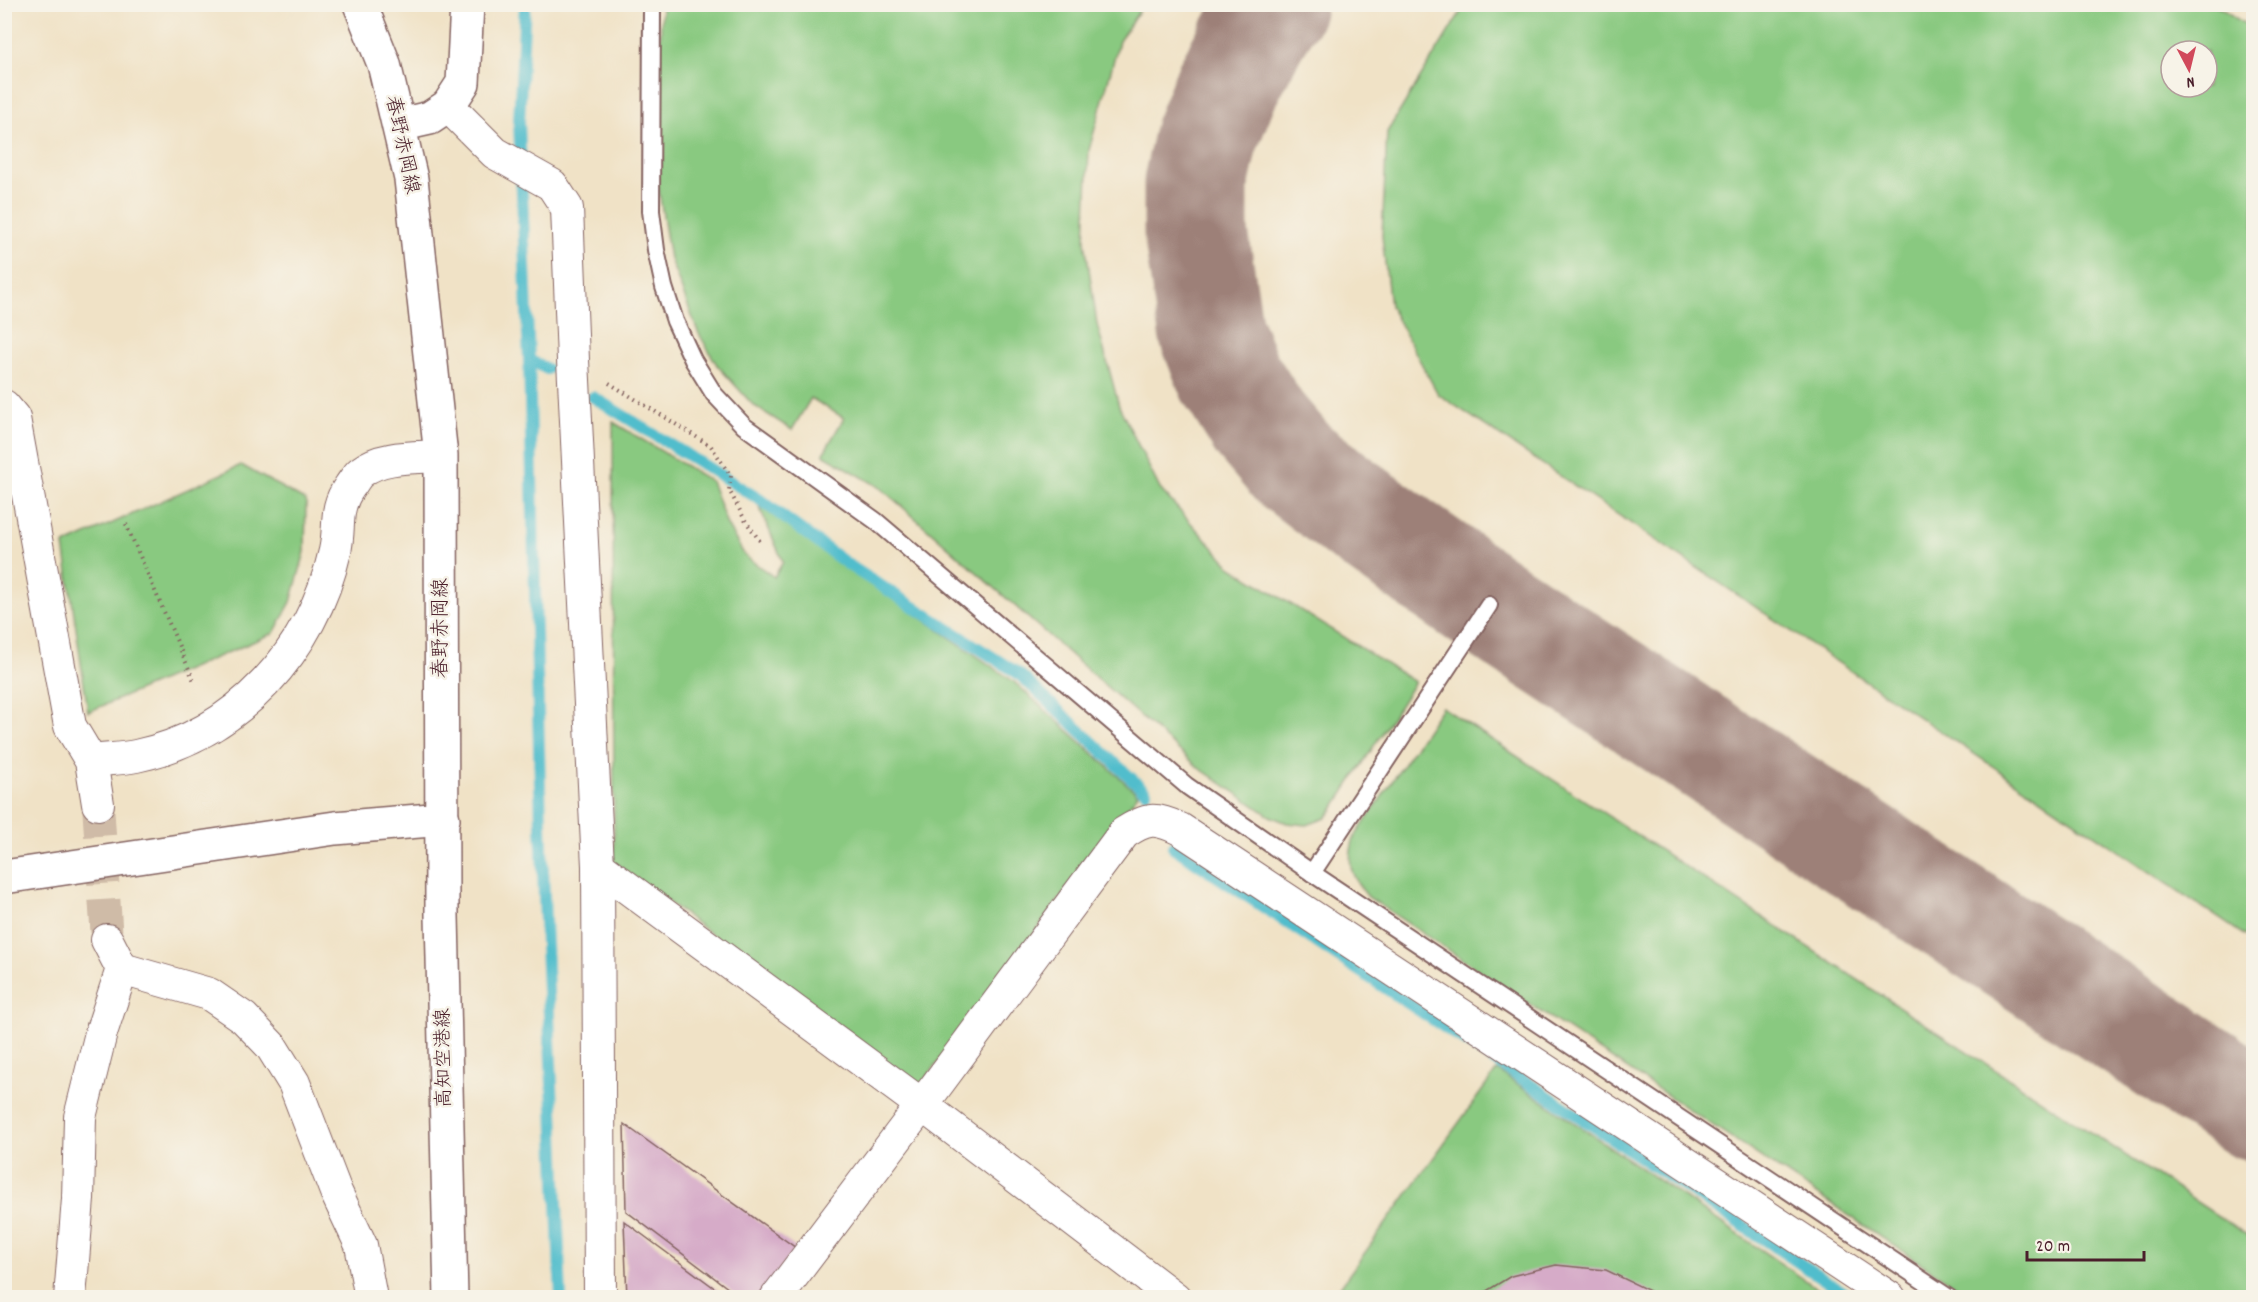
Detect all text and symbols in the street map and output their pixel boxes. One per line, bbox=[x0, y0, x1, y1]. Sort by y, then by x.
north arrow bbox=[2159, 39, 2219, 99]
text: N bbox=[2185, 70, 2196, 93]
street label: 春野赤岡線 bbox=[377, 93, 425, 197]
street label: 春野赤岡線 bbox=[428, 578, 456, 678]
street label: 高知空港線 bbox=[430, 1008, 460, 1108]
scale bar bbox=[2027, 1224, 2144, 1262]
text: 20 m bbox=[2036, 1235, 2070, 1260]

